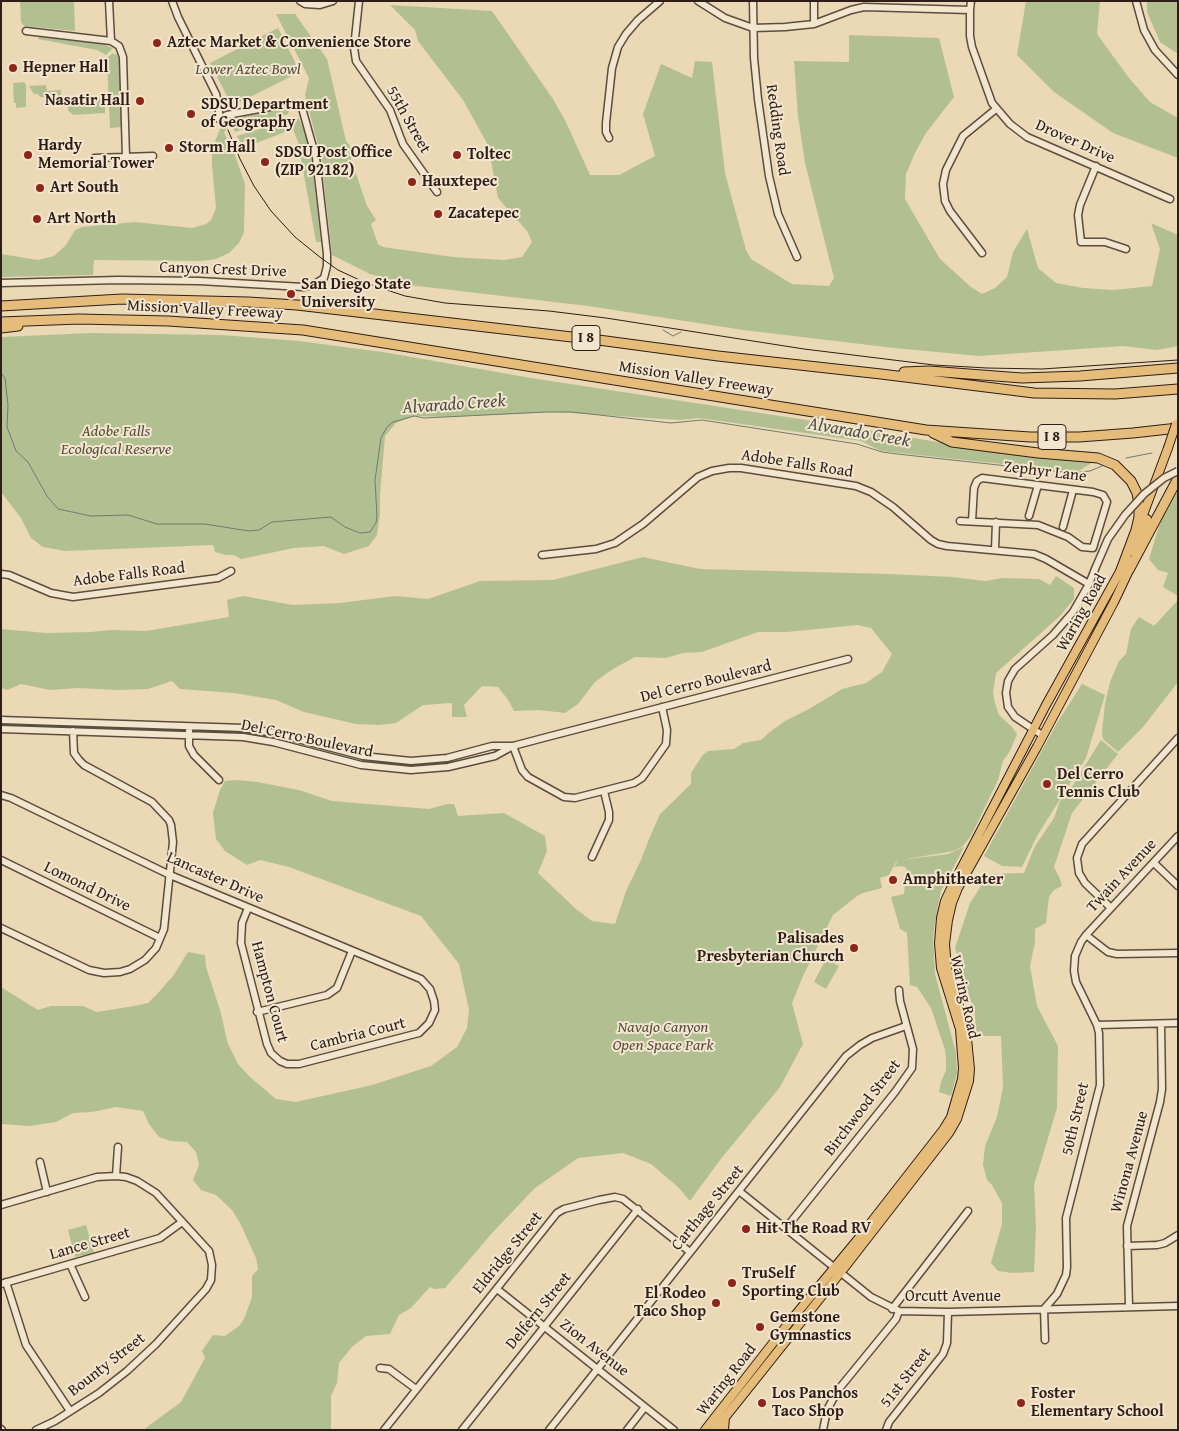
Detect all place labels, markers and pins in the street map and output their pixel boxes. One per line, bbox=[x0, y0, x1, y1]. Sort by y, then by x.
place label: Aztec Market & Convenience Store bbox=[167, 33, 411, 53]
marker: Aztec Market & Convenience Store bbox=[151, 37, 163, 49]
place label: Hepner Hall bbox=[23, 58, 108, 78]
marker: Hepner Hall bbox=[7, 62, 19, 74]
place label: Nasatir Hall bbox=[45, 91, 130, 111]
marker: Nasatir Hall bbox=[134, 95, 146, 107]
place label: SDSU Department of Geography bbox=[201, 95, 329, 133]
marker: SDSU Department of Geography bbox=[185, 108, 197, 120]
place label: Hardy Memorial Tower bbox=[38, 136, 154, 174]
place label: Storm Hall bbox=[179, 138, 256, 158]
marker: Storm Hall bbox=[163, 142, 175, 154]
place label: SDSU Post Office (ZIP 92182) bbox=[275, 143, 392, 181]
place label: Toltec bbox=[467, 145, 511, 165]
marker: Hardy Memorial Tower bbox=[22, 149, 34, 161]
marker: Toltec bbox=[451, 149, 463, 161]
marker: SDSU Post Office (ZIP 92182) bbox=[259, 156, 271, 168]
place label: Hauxtepec bbox=[422, 172, 497, 192]
marker: Hauxtepec bbox=[406, 176, 418, 188]
place label: Art South bbox=[50, 178, 119, 198]
marker: Art South bbox=[34, 182, 46, 194]
place label: Zacatepec bbox=[448, 204, 519, 224]
marker: Zacatepec bbox=[432, 208, 444, 220]
place label: Art North bbox=[47, 209, 116, 229]
marker: Art North bbox=[31, 213, 43, 225]
place label: San Diego State University bbox=[301, 275, 411, 313]
marker: San Diego State University bbox=[285, 288, 297, 300]
place label: Del Cerro Tennis Club bbox=[1057, 765, 1140, 803]
marker: Del Cerro Tennis Club bbox=[1041, 778, 1053, 790]
place label: Amphitheater bbox=[903, 870, 1003, 890]
marker: Amphitheater bbox=[887, 874, 899, 886]
place label: Palisades Presbyterian Church bbox=[697, 929, 844, 967]
marker: Palisades Presbyterian Church bbox=[848, 942, 860, 954]
place label: Hit The Road RV bbox=[756, 1219, 871, 1239]
marker: Hit The Road RV bbox=[740, 1223, 752, 1235]
place label: TruSelf Sporting Club bbox=[742, 1264, 840, 1302]
marker: TruSelf Sporting Club bbox=[726, 1277, 738, 1289]
place label: El Rodeo Taco Shop bbox=[634, 1284, 706, 1322]
marker: El Rodeo Taco Shop bbox=[710, 1297, 722, 1309]
place label: Gemstone Gymnastics bbox=[770, 1308, 851, 1346]
marker: Gemstone Gymnastics bbox=[754, 1321, 766, 1333]
place label: Los Panchos Taco Shop bbox=[772, 1384, 858, 1422]
place label: Foster Elementary School bbox=[1031, 1384, 1164, 1422]
marker: Los Panchos Taco Shop bbox=[756, 1397, 768, 1409]
marker: Foster Elementary School bbox=[1015, 1397, 1027, 1409]

